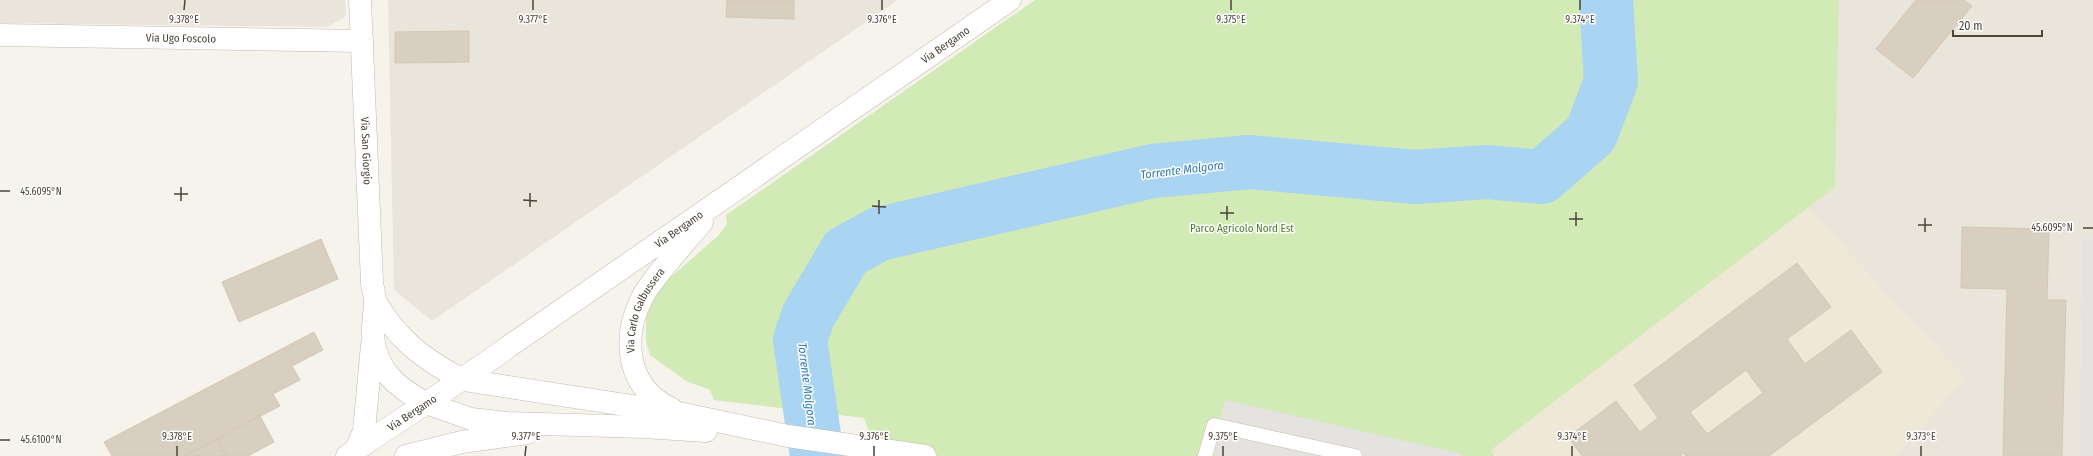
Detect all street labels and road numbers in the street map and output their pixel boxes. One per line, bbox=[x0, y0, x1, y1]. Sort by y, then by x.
street label: Via Bergamo bbox=[919, 24, 973, 66]
street label: Via Ugo Foscolo bbox=[146, 31, 216, 46]
street label: Via San Giorgio bbox=[358, 117, 374, 185]
street label: Via Bergamo bbox=[652, 208, 706, 251]
street label: Via Carlo Galbussera bbox=[624, 265, 667, 353]
street label: Via Bergamo bbox=[385, 392, 439, 434]

